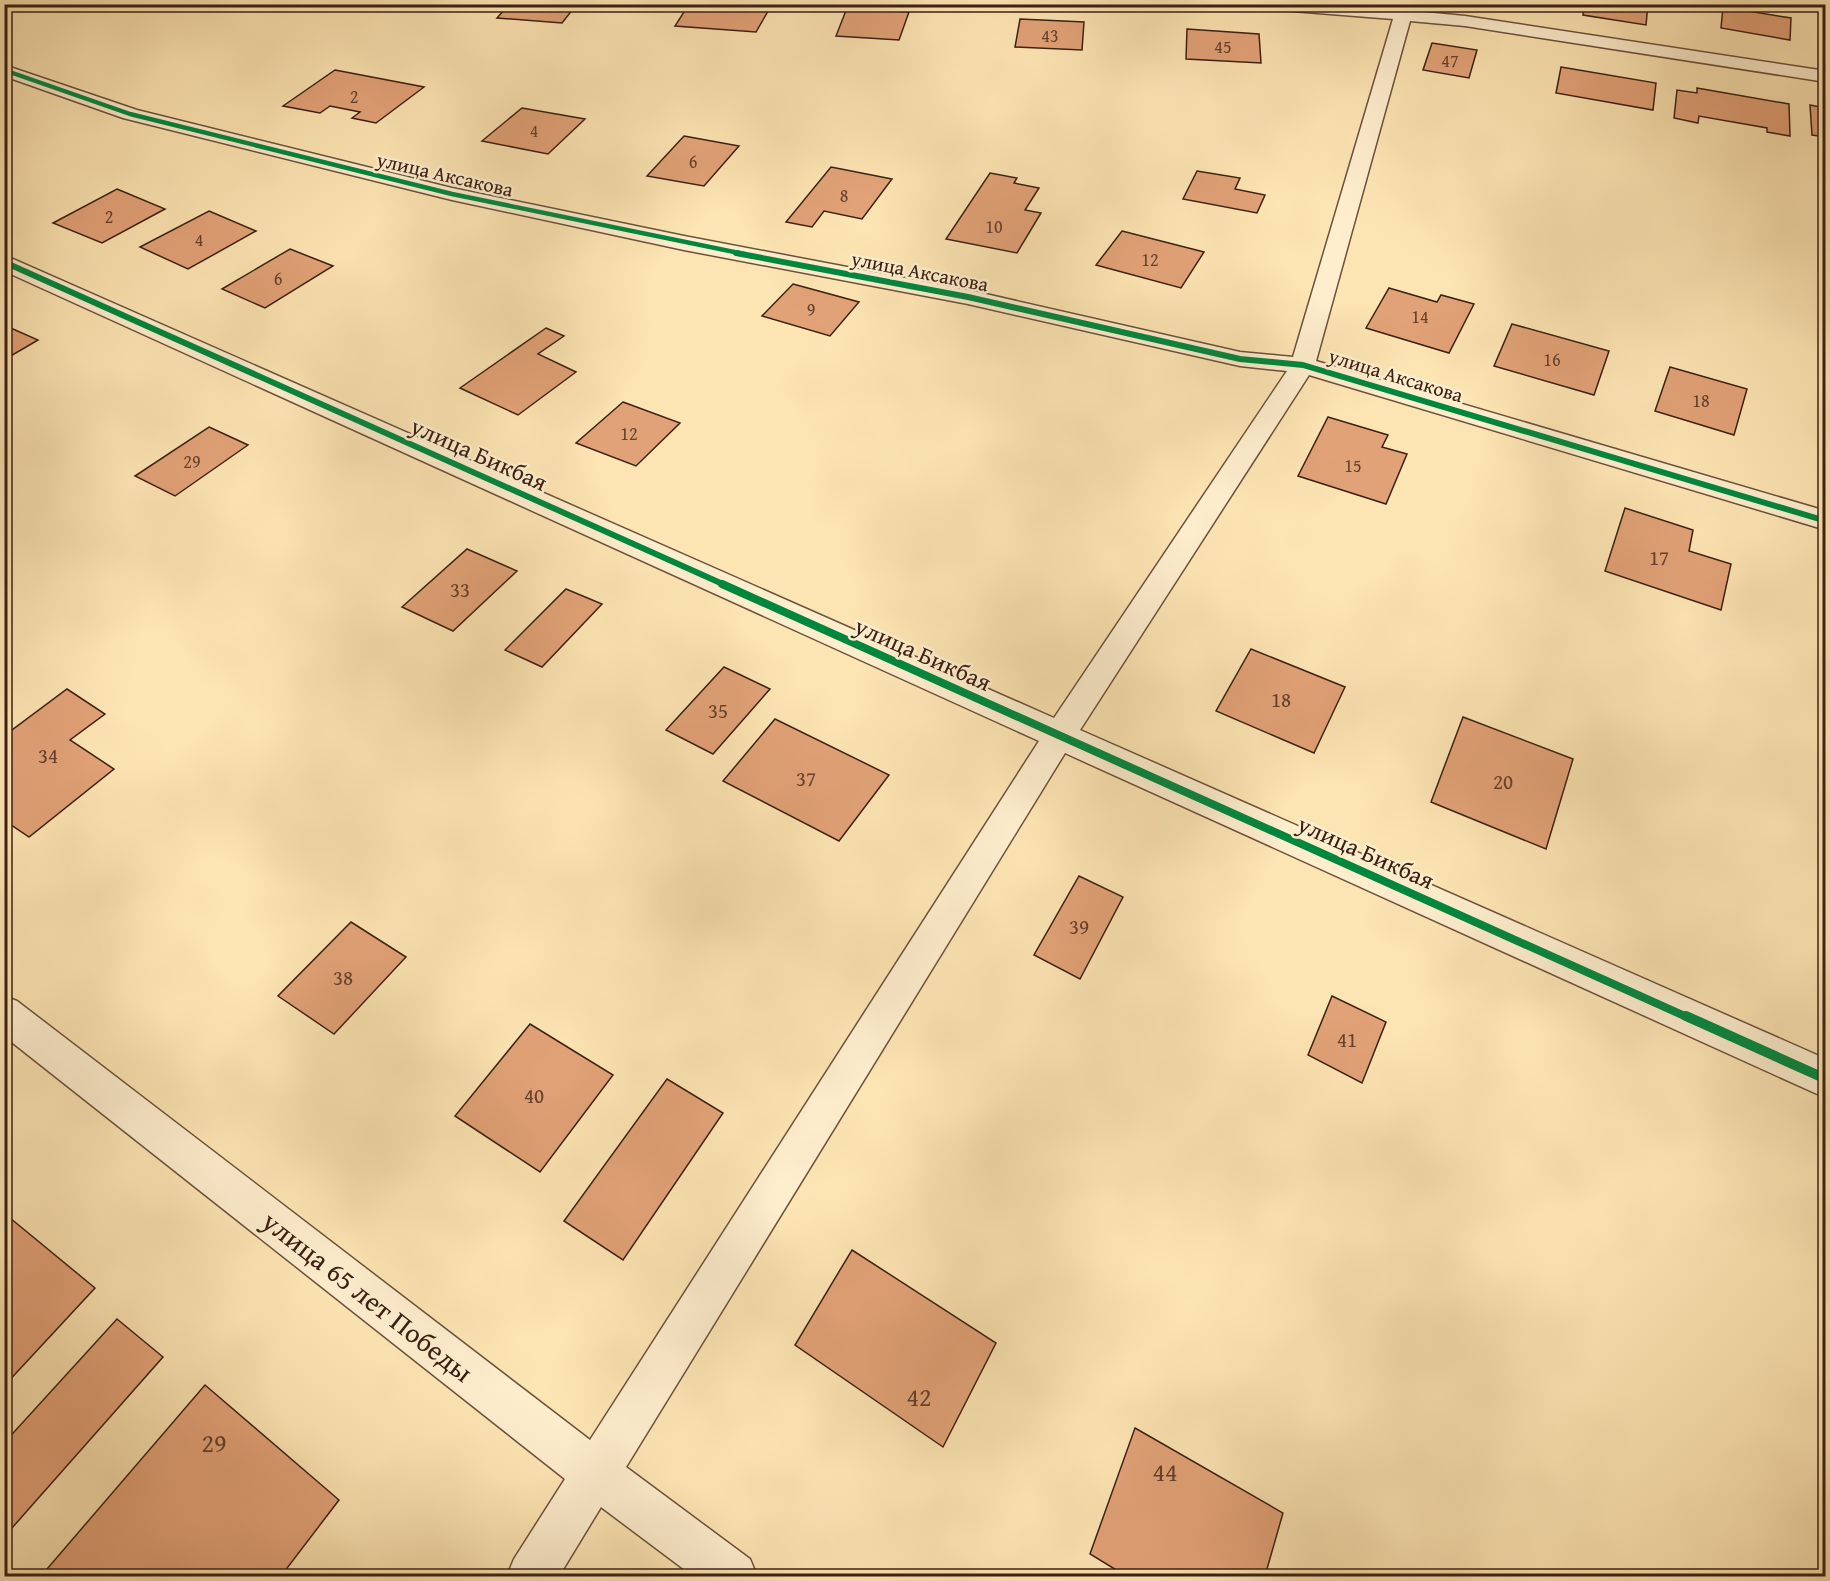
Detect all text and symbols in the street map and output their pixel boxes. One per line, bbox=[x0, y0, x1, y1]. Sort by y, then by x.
house number: 43 bbox=[1041, 22, 1059, 49]
house number: 45 bbox=[1214, 33, 1232, 60]
house number: 47 bbox=[1441, 47, 1459, 74]
house number: 2 bbox=[350, 83, 358, 110]
house number: 4 bbox=[530, 117, 538, 144]
street label: улица Аксакова bbox=[373, 144, 517, 204]
house number: 6 bbox=[689, 148, 697, 175]
house number: 8 bbox=[840, 182, 848, 209]
house number: 2 bbox=[105, 203, 113, 230]
house number: 10 bbox=[985, 213, 1003, 240]
house number: 4 bbox=[195, 226, 203, 253]
street label: улица Аксакова bbox=[848, 243, 992, 299]
house number: 12 bbox=[1141, 246, 1159, 273]
house number: 6 bbox=[274, 265, 282, 292]
house number: 9 bbox=[807, 296, 815, 323]
house number: 14 bbox=[1411, 303, 1429, 330]
street label: улица Аксакова bbox=[1324, 340, 1467, 409]
house number: 16 bbox=[1543, 346, 1561, 373]
house number: 18 bbox=[1692, 387, 1710, 414]
street label: улица Бикбая bbox=[404, 408, 553, 500]
house number: 12 bbox=[620, 420, 638, 447]
house number: 29 bbox=[183, 448, 201, 475]
house number: 15 bbox=[1344, 452, 1362, 479]
house number: 17 bbox=[1649, 542, 1669, 573]
house number: 33 bbox=[450, 574, 470, 605]
street label: улица Бикбая bbox=[848, 608, 997, 700]
house number: 18 bbox=[1271, 684, 1291, 715]
house number: 35 bbox=[708, 695, 728, 726]
house number: 34 bbox=[38, 740, 58, 771]
house number: 37 bbox=[796, 763, 816, 794]
house number: 20 bbox=[1493, 766, 1513, 797]
street label: улица Бикбая bbox=[1291, 806, 1440, 898]
house number: 39 bbox=[1069, 911, 1089, 942]
house number: 38 bbox=[333, 962, 353, 993]
house number: 41 bbox=[1337, 1024, 1357, 1055]
house number: 40 bbox=[524, 1080, 544, 1111]
street label: улица 65 лет Победы bbox=[253, 1200, 482, 1391]
house number: 42 bbox=[906, 1377, 932, 1416]
house number: 29 bbox=[201, 1423, 227, 1462]
house number: 44 bbox=[1152, 1452, 1178, 1491]

